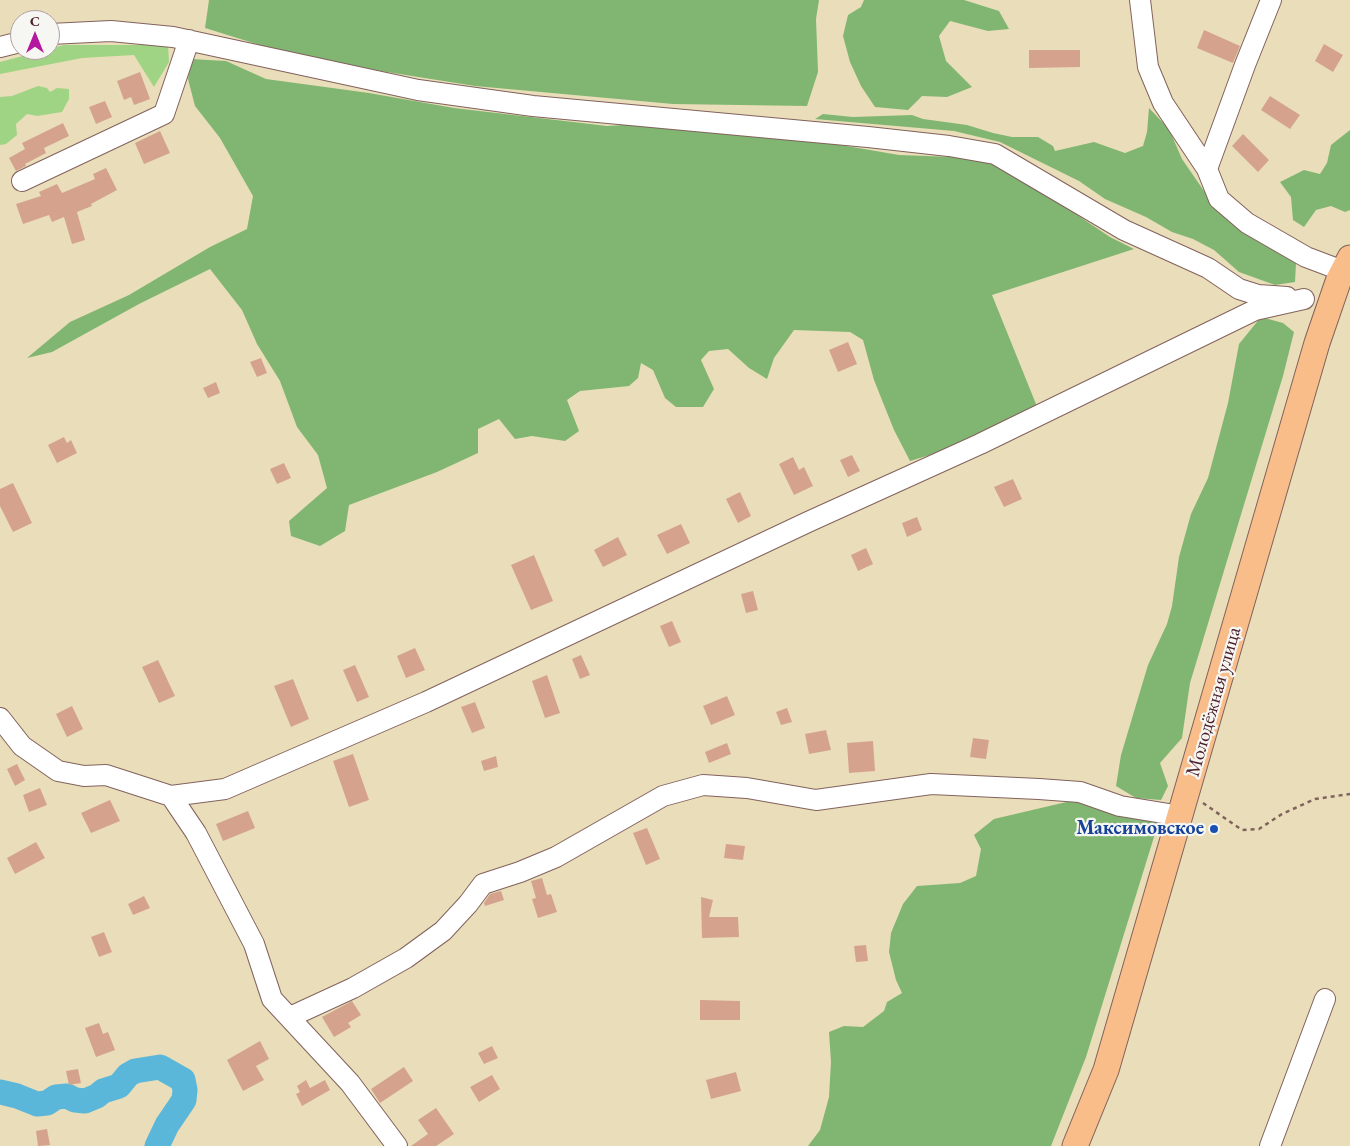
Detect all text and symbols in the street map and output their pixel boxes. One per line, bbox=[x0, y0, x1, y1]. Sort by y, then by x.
north arrow bbox=[10, 10, 60, 60]
text: С bbox=[30, 12, 40, 30]
street label: Молодёжная улица bbox=[1181, 624, 1247, 780]
place label: Максимовское bbox=[1076, 817, 1204, 841]
marker: Максимовское bbox=[1208, 823, 1220, 835]

